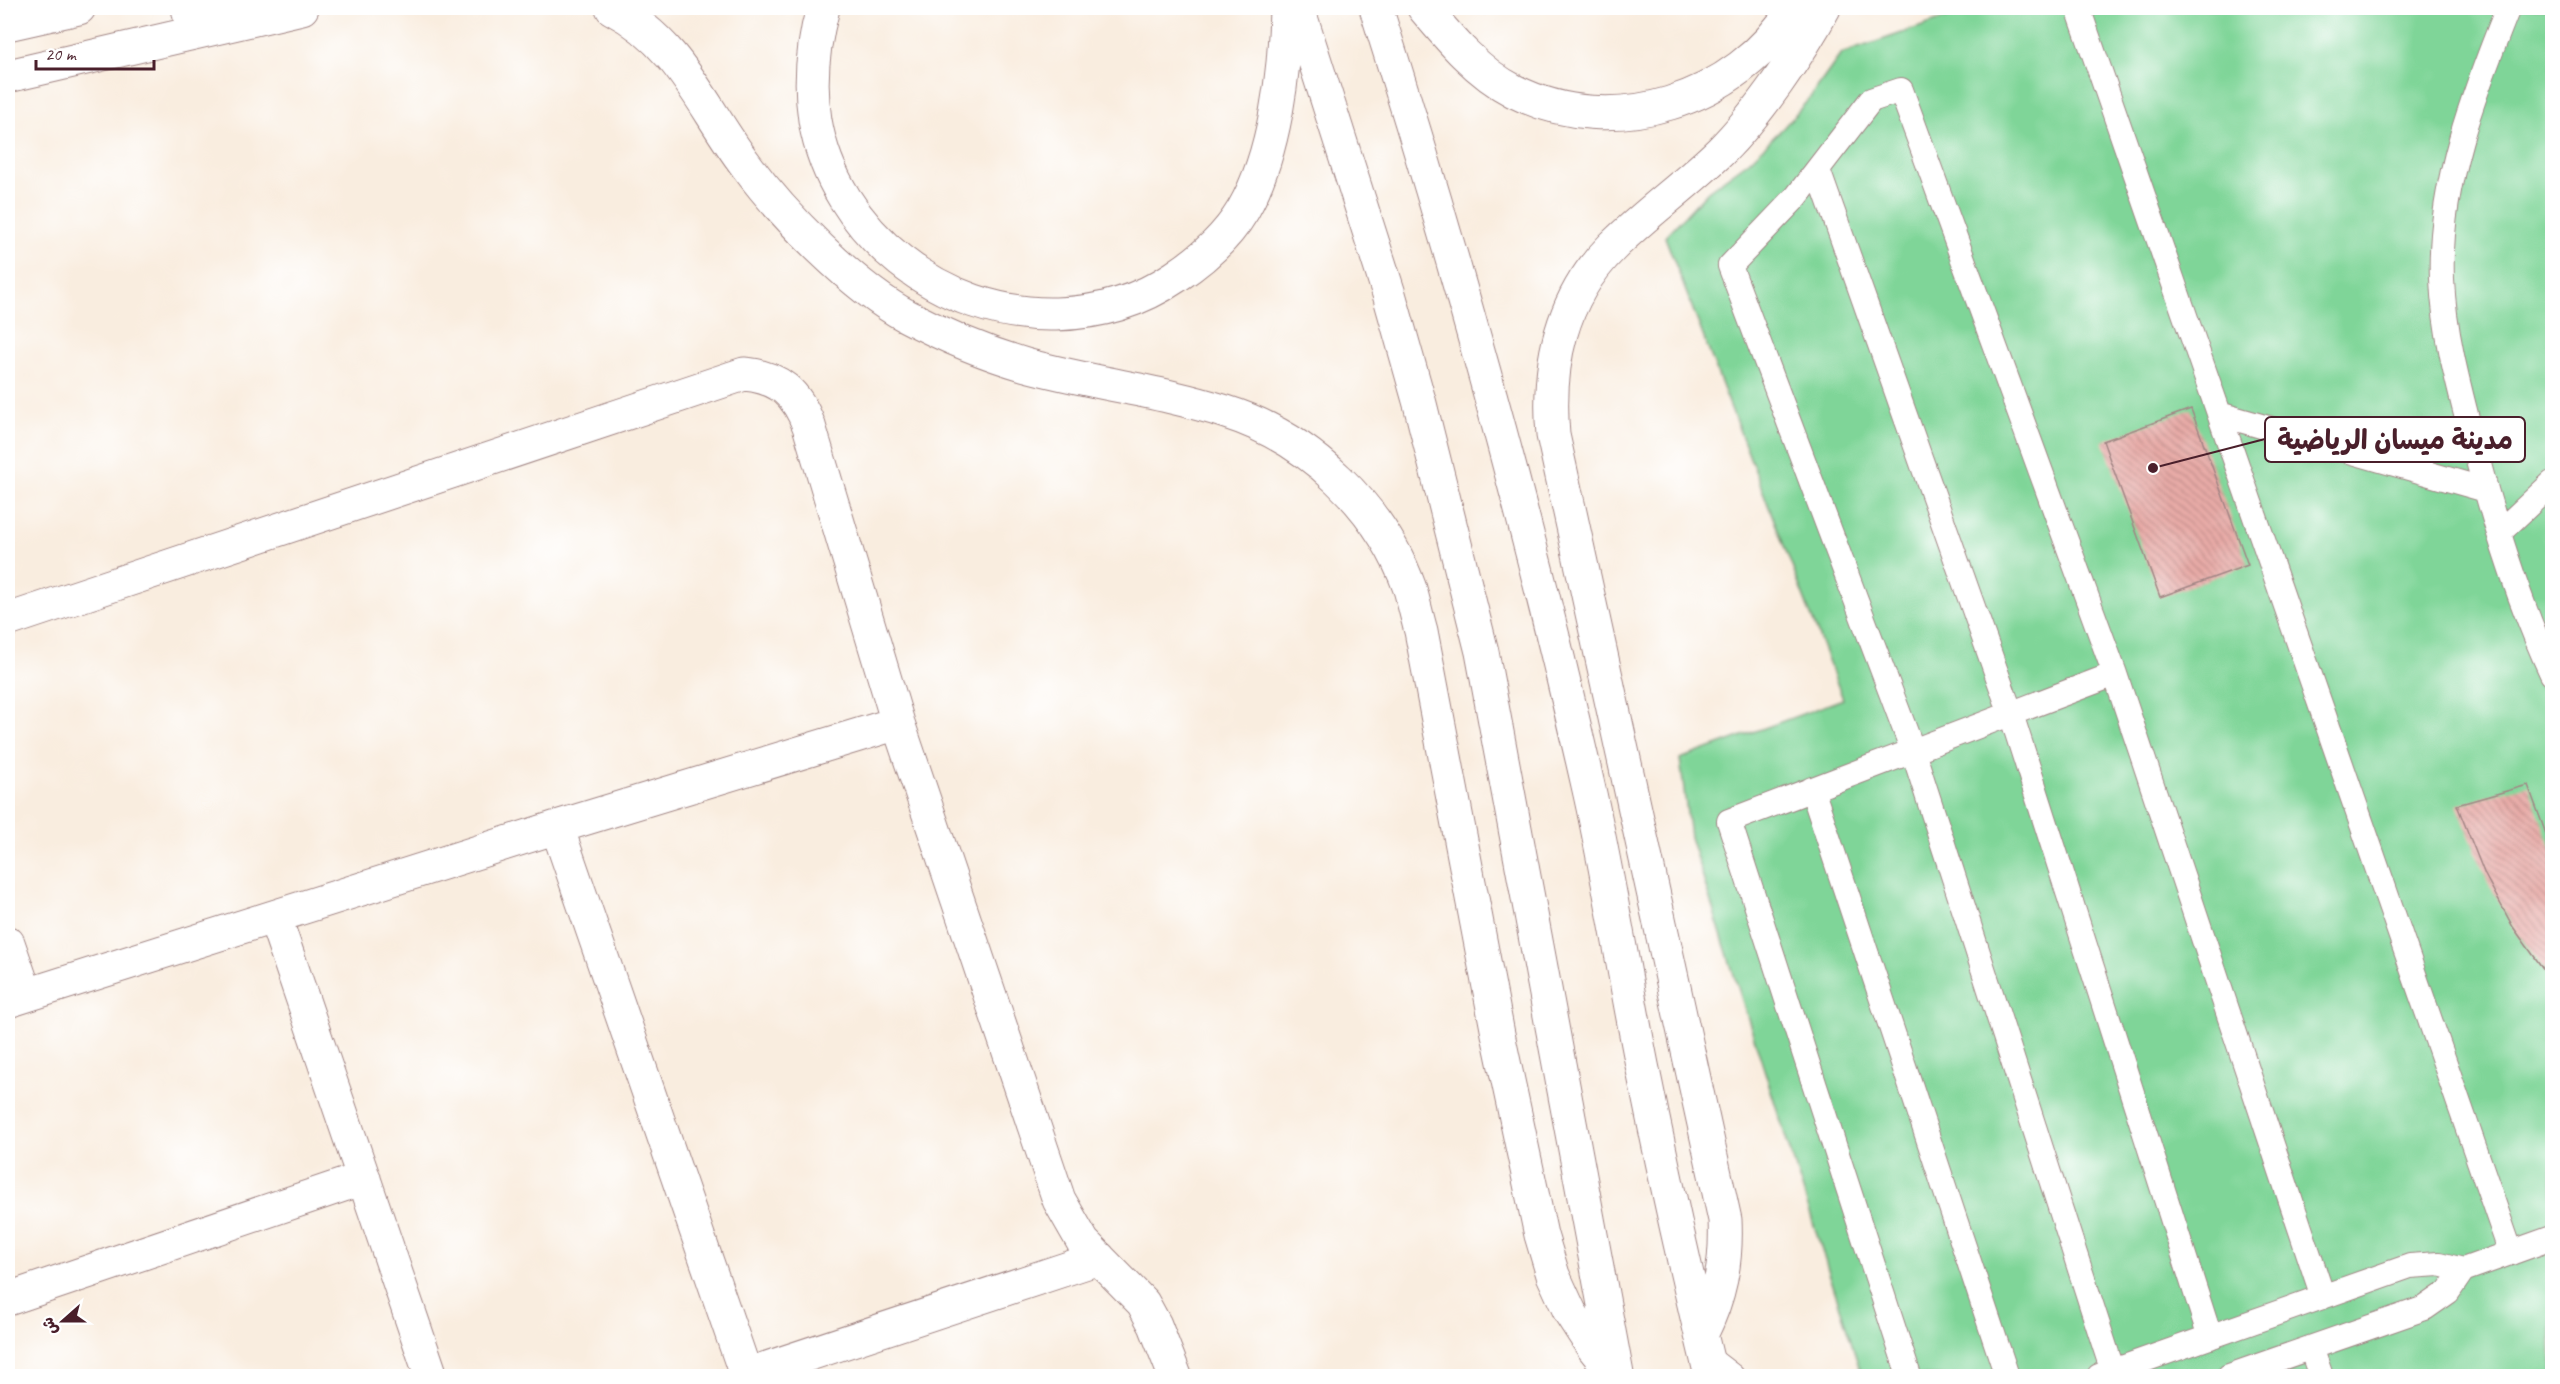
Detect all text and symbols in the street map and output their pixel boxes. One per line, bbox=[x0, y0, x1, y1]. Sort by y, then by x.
scale bar bbox=[36, 33, 154, 71]
text: 20 m bbox=[45, 43, 78, 65]
callout: مدينة ميسان الرياضية bbox=[2265, 417, 2525, 462]
text: مدينة ميسان الرياضية bbox=[2277, 423, 2513, 457]
north arrow bbox=[33, 1291, 93, 1351]
text: ش bbox=[37, 1314, 62, 1338]

